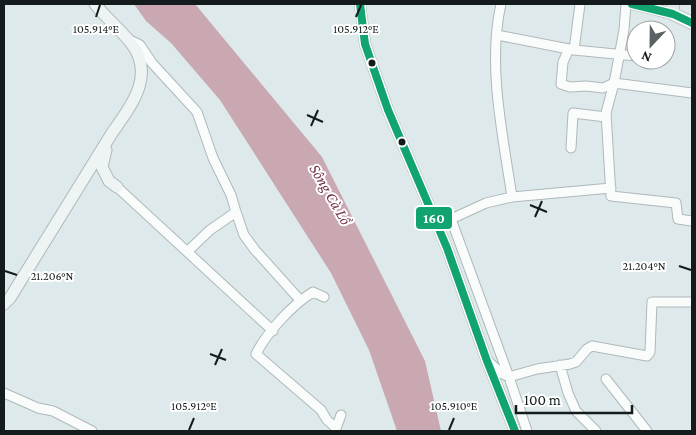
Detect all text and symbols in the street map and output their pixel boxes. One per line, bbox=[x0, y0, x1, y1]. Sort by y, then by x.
north arrow bbox=[626, 20, 676, 70]
text: 105.914°E bbox=[73, 22, 119, 36]
text: 105.912°E bbox=[333, 22, 379, 36]
text: N bbox=[638, 48, 654, 66]
unlabelled marker bbox=[367, 58, 377, 68]
unlabelled marker bbox=[397, 137, 407, 147]
water label: Sông Cà Lồ bbox=[306, 161, 355, 229]
line badge: 160 bbox=[415, 206, 453, 230]
text: 160 bbox=[423, 210, 445, 226]
text: 21.204°N bbox=[622, 259, 666, 273]
text: 21.206°N bbox=[31, 269, 73, 283]
scale bar bbox=[516, 382, 632, 414]
text: 100 m bbox=[524, 392, 561, 408]
text: 105.912°E bbox=[171, 399, 217, 413]
text: 105.910°E bbox=[431, 399, 478, 413]

